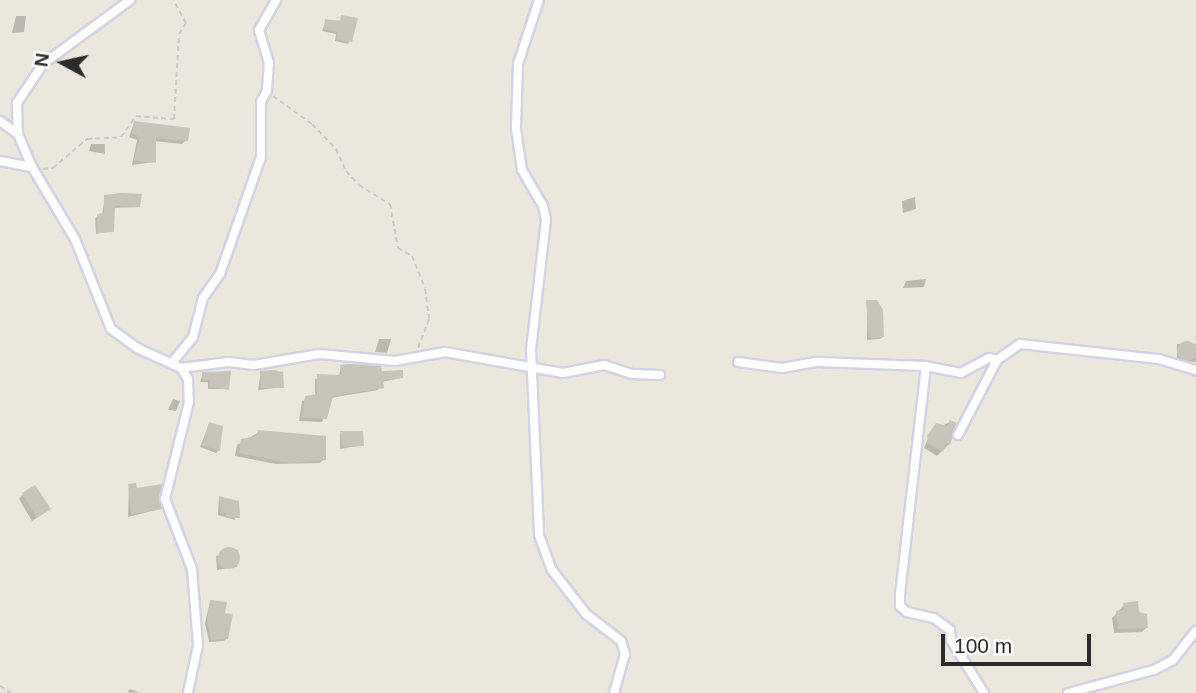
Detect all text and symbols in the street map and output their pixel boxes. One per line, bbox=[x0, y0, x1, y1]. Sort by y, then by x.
north arrow bbox=[28, 28, 98, 98]
text: N bbox=[30, 52, 53, 68]
scale bar bbox=[944, 620, 1094, 664]
text: 100 m bbox=[954, 634, 1012, 657]

